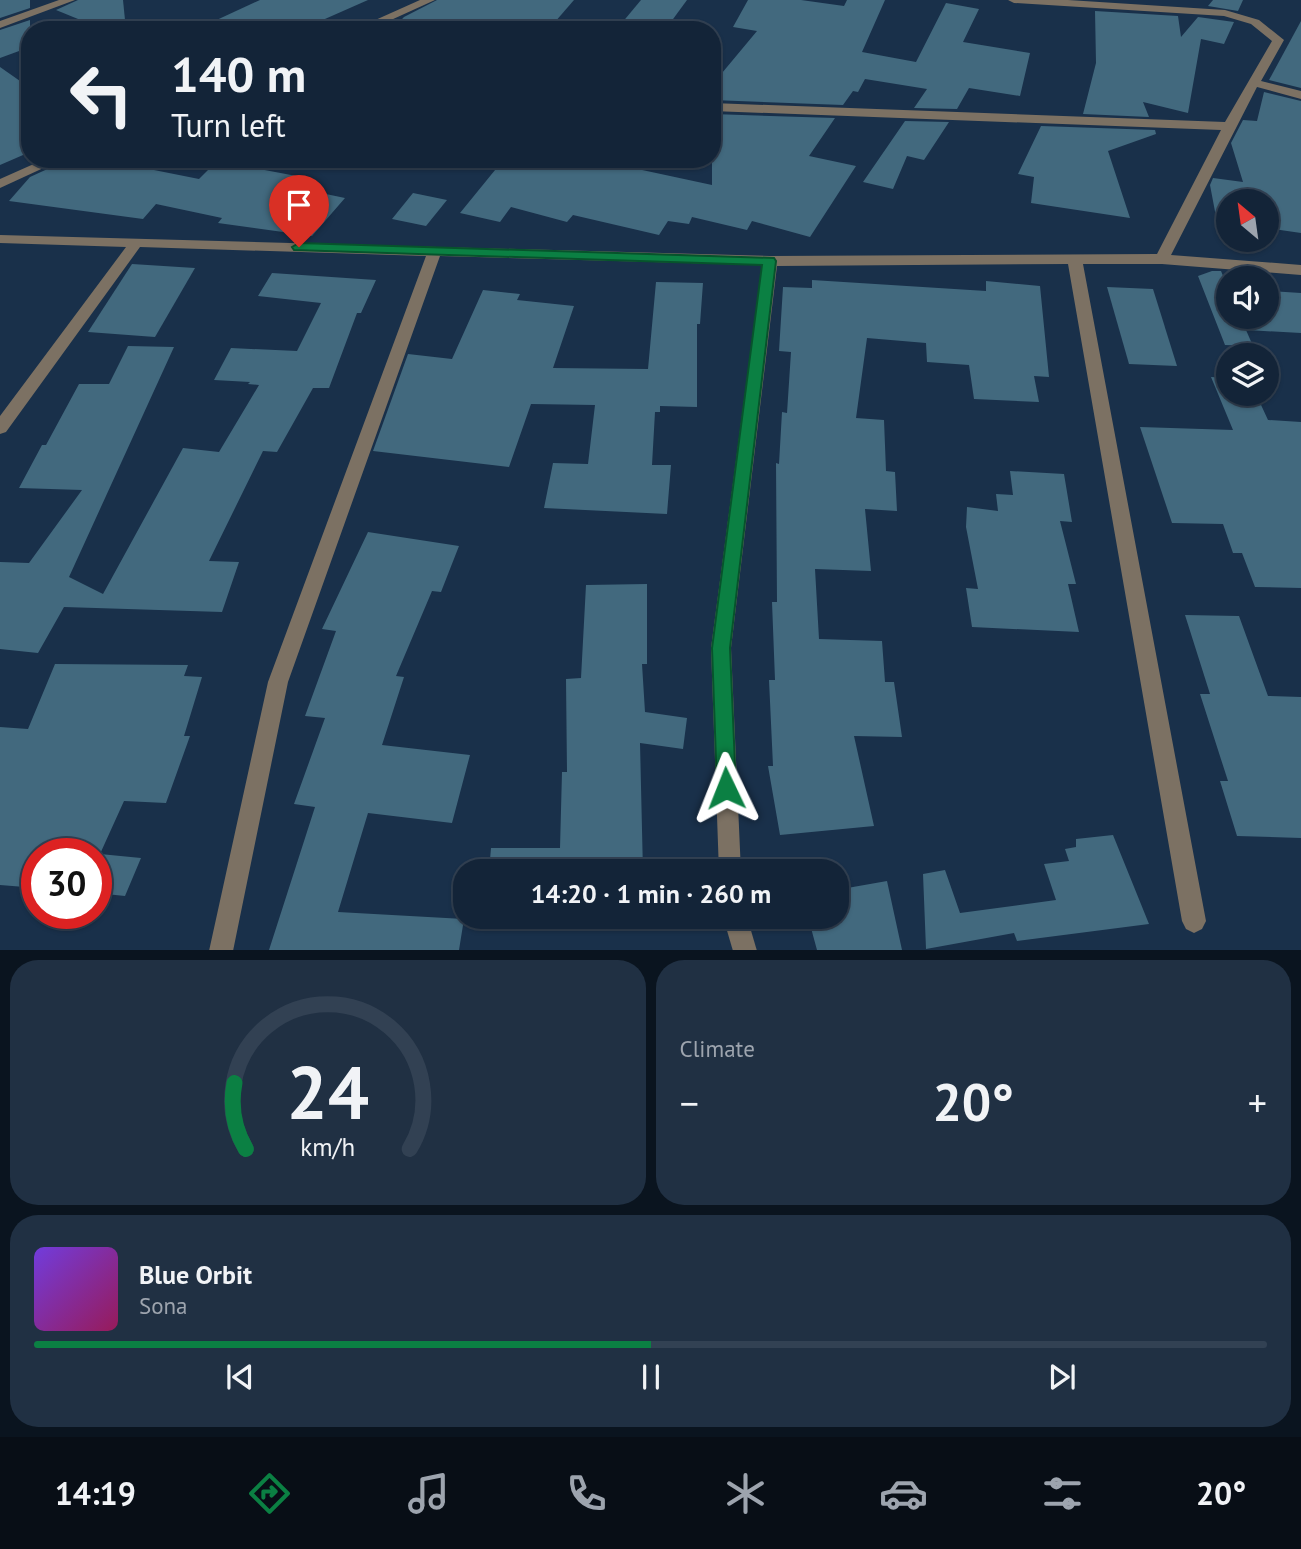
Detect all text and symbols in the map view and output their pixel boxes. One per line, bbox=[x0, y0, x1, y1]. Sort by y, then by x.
text: 140 m bbox=[171, 42, 306, 106]
icon: left bbox=[56, 49, 147, 140]
text: Turn left bbox=[171, 104, 286, 146]
pin bbox=[269, 175, 329, 247]
icon: arrive bbox=[280, 186, 318, 224]
north arrow bbox=[1216, 189, 1279, 252]
map controls bbox=[1216, 189, 1279, 406]
button: sound bbox=[1216, 266, 1279, 329]
button: layers bbox=[1216, 343, 1279, 406]
position arrow bbox=[689, 751, 763, 825]
speed limit sign: 30 bbox=[21, 838, 112, 929]
text: 14:20 · 1 min · 260 m bbox=[531, 877, 771, 910]
text: Climate bbox=[680, 1034, 755, 1063]
text: 24 bbox=[286, 1045, 369, 1139]
text: 20° bbox=[932, 1068, 1014, 1135]
text: − bbox=[680, 1078, 699, 1127]
text: + bbox=[1248, 1078, 1267, 1127]
text: km/h bbox=[300, 1130, 355, 1162]
text: Blue Orbit bbox=[139, 1258, 252, 1291]
text: Sona bbox=[139, 1291, 188, 1320]
icon: previous bbox=[221, 1358, 259, 1396]
icon: pause bbox=[632, 1358, 670, 1396]
icon: next bbox=[1043, 1358, 1081, 1396]
icon: directions bbox=[245, 1469, 294, 1518]
icon: music bbox=[404, 1469, 453, 1518]
icon: phone bbox=[562, 1469, 611, 1518]
icon: climate bbox=[721, 1469, 770, 1518]
icon: car bbox=[879, 1469, 928, 1518]
icon: filters bbox=[1038, 1469, 1087, 1518]
text: 14:19 bbox=[55, 1472, 136, 1514]
text: 20° bbox=[1196, 1472, 1246, 1514]

